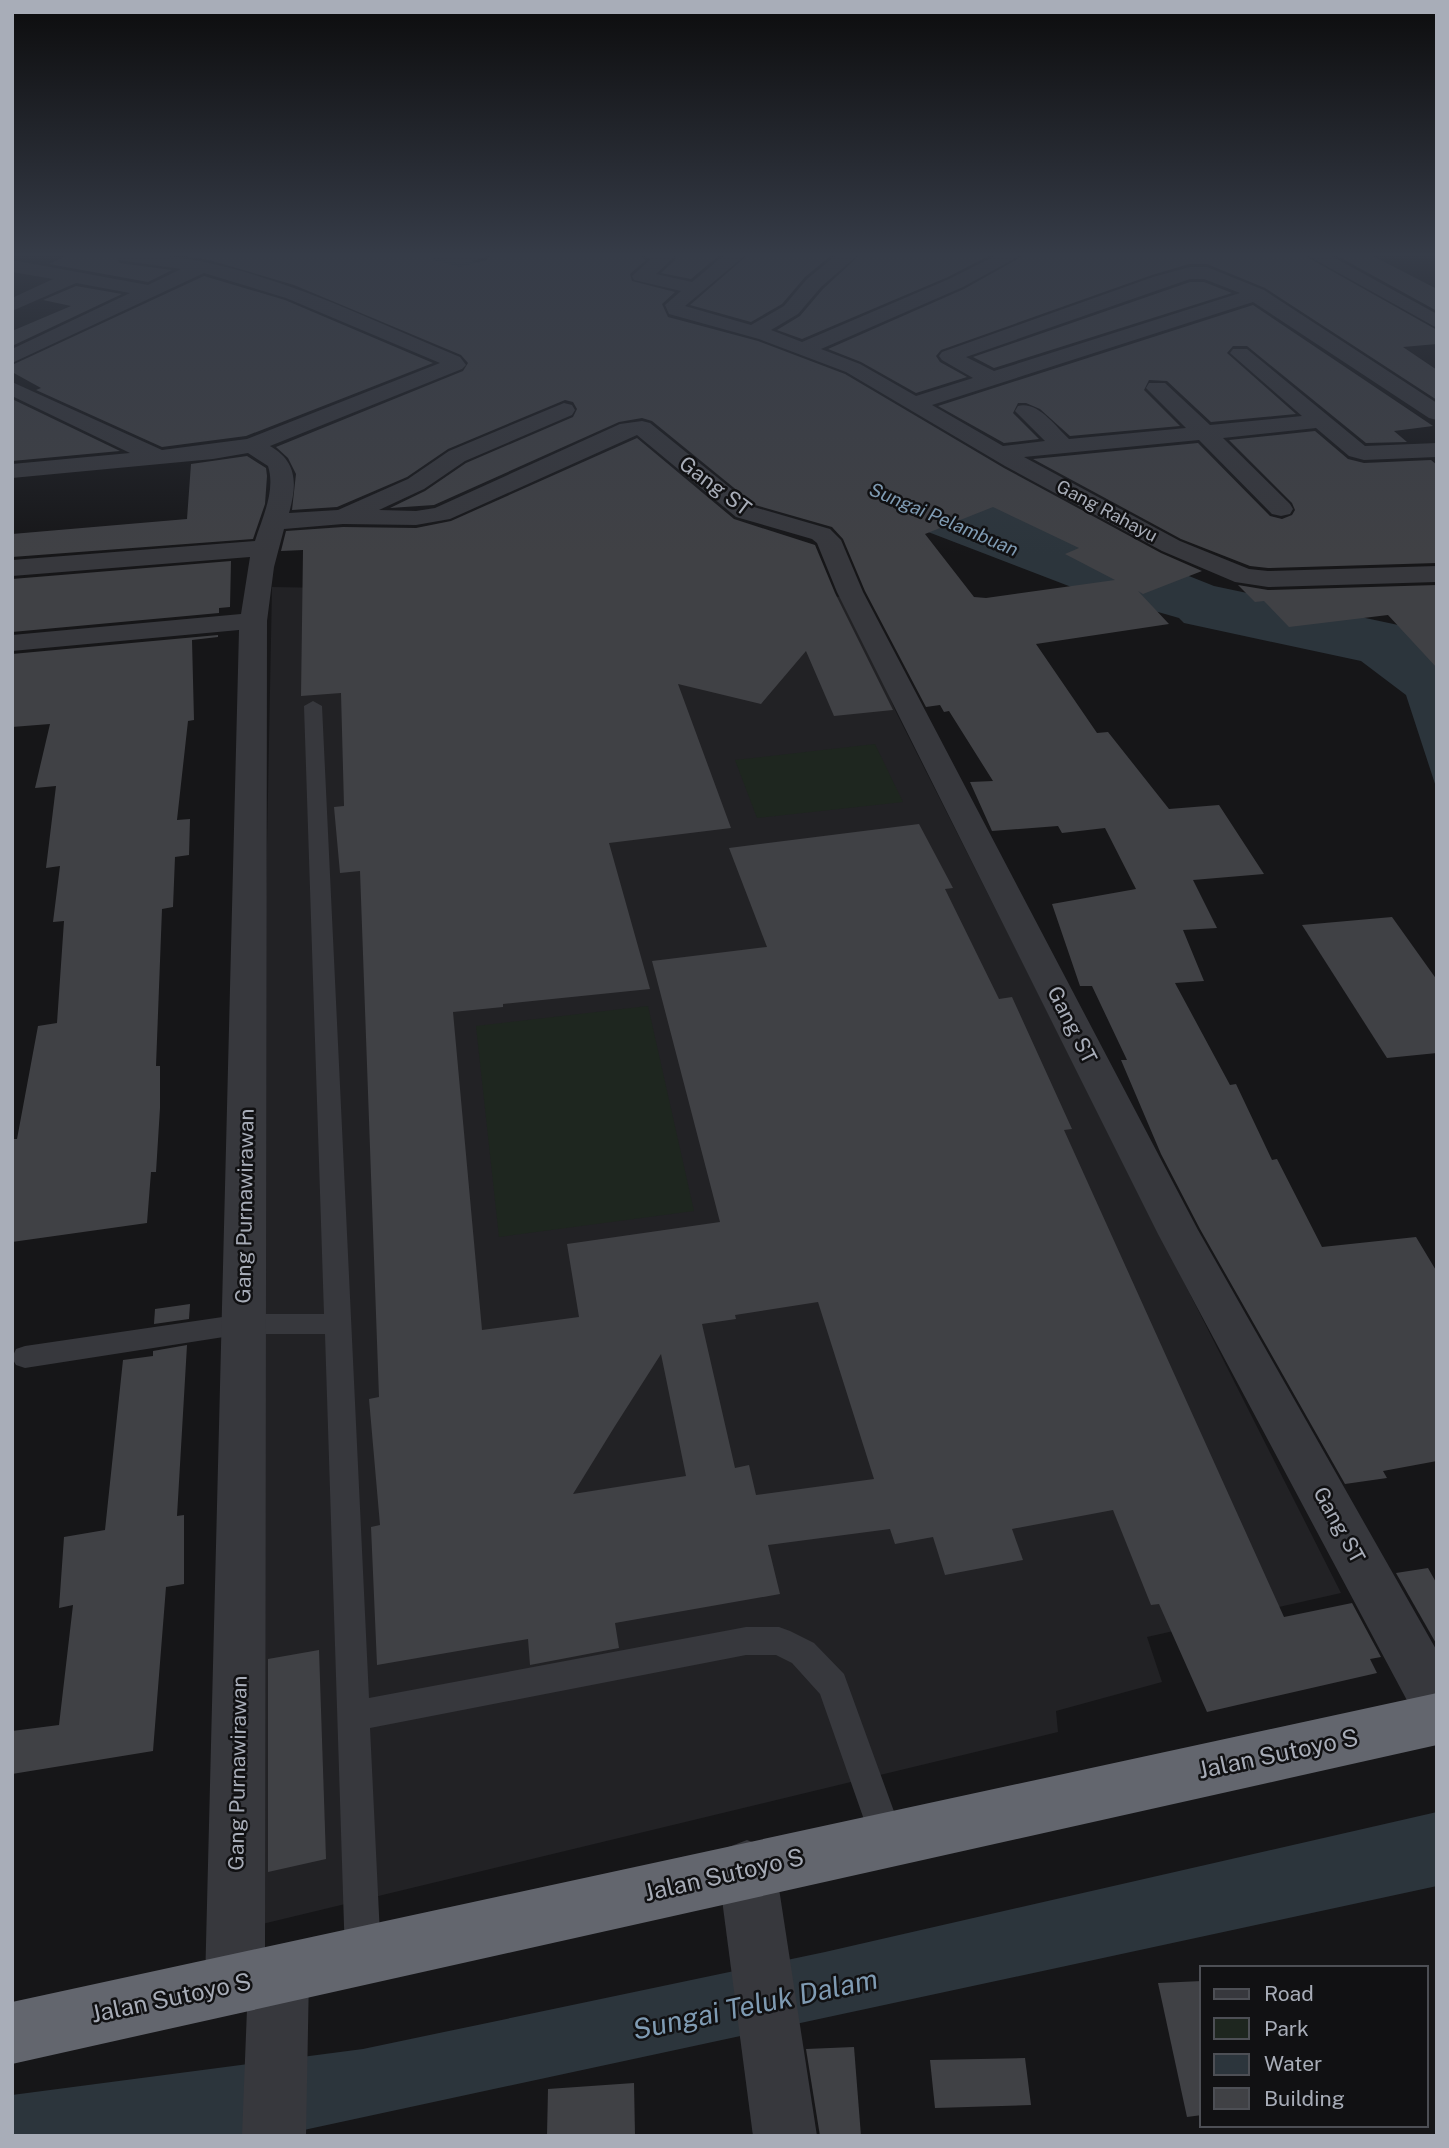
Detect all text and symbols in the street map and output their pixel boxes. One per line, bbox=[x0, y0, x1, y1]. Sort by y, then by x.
street label: Gang ST bbox=[674, 450, 756, 521]
street label: Gang Rahayu bbox=[1053, 475, 1161, 546]
water label: Sungai Pelambuan bbox=[866, 478, 1022, 560]
street label: Gang ST bbox=[1042, 982, 1103, 1068]
street label: Gang Purnawirawan bbox=[230, 1108, 259, 1304]
street label: Gang ST bbox=[1308, 1482, 1371, 1567]
street label: Gang Purnawirawan bbox=[223, 1675, 252, 1871]
street label: Jalan Sutoyo S bbox=[1195, 1722, 1360, 1784]
street label: Jalan Sutoyo S bbox=[641, 1842, 806, 1906]
water label: Sungai Teluk Dalam bbox=[629, 1961, 880, 2046]
street label: Jalan Sutoyo S bbox=[88, 1966, 253, 2028]
legend bbox=[1200, 1966, 1428, 2127]
text: Road bbox=[1264, 1981, 1314, 2006]
text: Park bbox=[1264, 2016, 1309, 2041]
text: Water bbox=[1264, 2051, 1322, 2076]
text: Building bbox=[1264, 2086, 1345, 2111]

